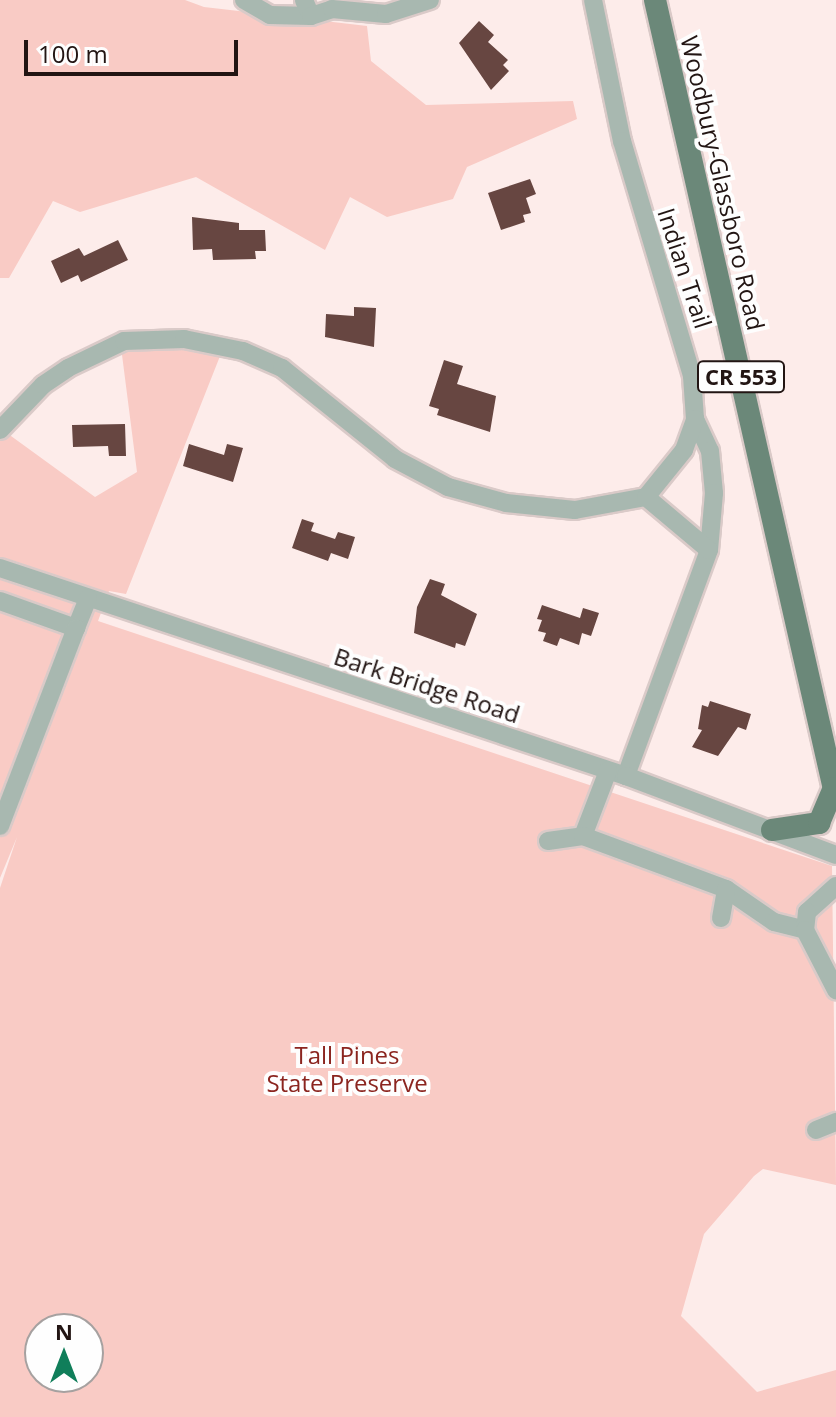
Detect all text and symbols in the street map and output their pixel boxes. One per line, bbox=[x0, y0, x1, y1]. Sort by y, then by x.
scale bar bbox=[28, 24, 242, 74]
street label: Woodbury-Glassboro Road bbox=[675, 33, 771, 333]
text: 100 m bbox=[38, 37, 108, 70]
street label: Indian Trail bbox=[652, 204, 718, 332]
road number: CR 553 bbox=[697, 359, 785, 395]
street label: Bark Bridge Road bbox=[331, 641, 523, 729]
park label: Tall Pines State Preserve bbox=[266, 1041, 428, 1097]
north arrow bbox=[24, 1313, 104, 1393]
text: N bbox=[55, 1316, 73, 1346]

